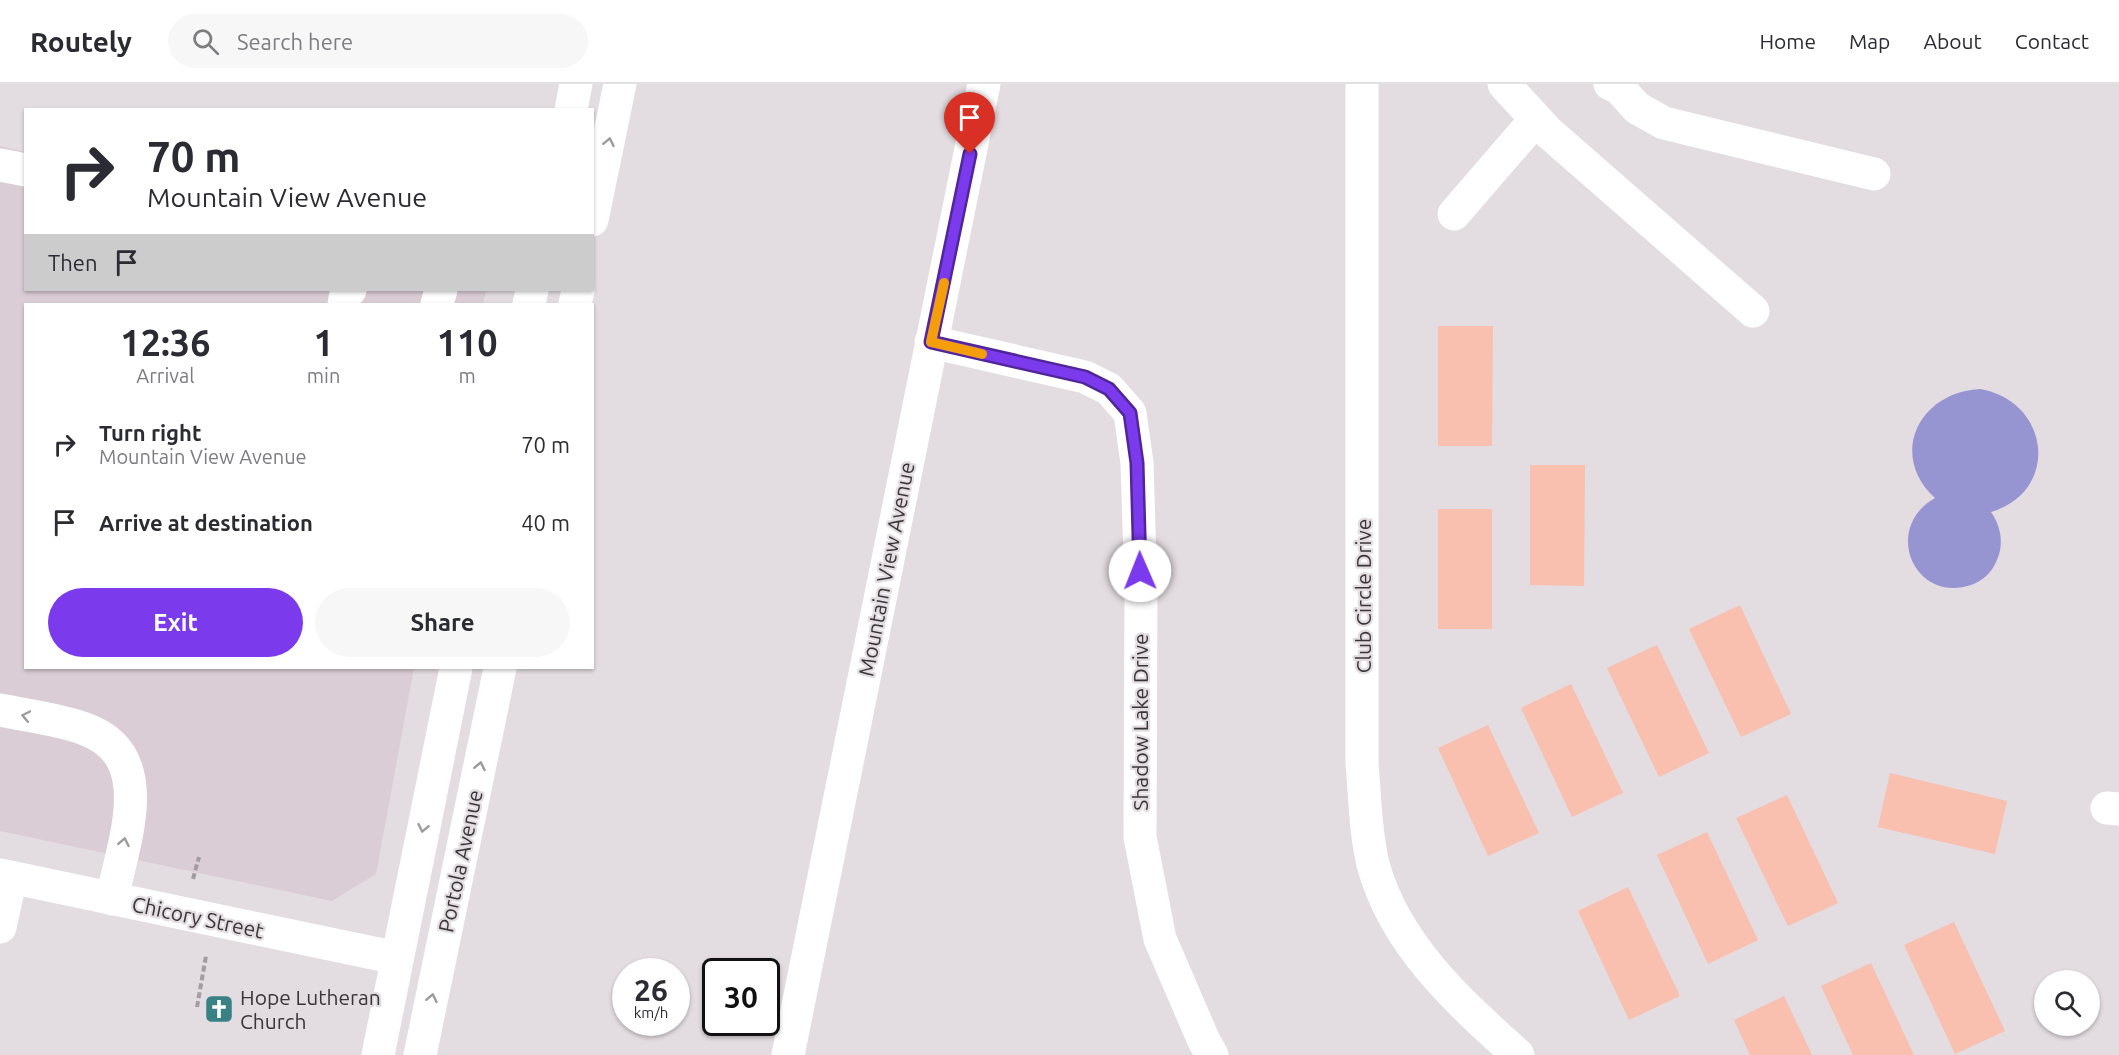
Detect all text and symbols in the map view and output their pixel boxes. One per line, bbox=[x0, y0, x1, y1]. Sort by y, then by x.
search box bbox=[168, 14, 588, 68]
icon: search bbox=[189, 25, 222, 58]
text: Routely bbox=[30, 26, 132, 57]
text: Search here bbox=[237, 29, 353, 54]
text: Home bbox=[1759, 29, 1816, 53]
text: Map bbox=[1849, 29, 1890, 53]
text: About bbox=[1923, 29, 1982, 53]
text: Contact bbox=[2015, 29, 2089, 53]
pin bbox=[944, 92, 995, 154]
icon: arrive bbox=[953, 101, 986, 134]
icon: right bbox=[48, 132, 126, 210]
text: 70 m bbox=[147, 133, 241, 180]
one-way arrow bbox=[601, 137, 614, 147]
text: Mountain View Avenue bbox=[147, 182, 427, 212]
icon: arrive bbox=[110, 246, 143, 279]
text: Then bbox=[48, 250, 98, 275]
text: 12:36 bbox=[120, 322, 210, 363]
text: 1 bbox=[313, 322, 334, 363]
text: 110 bbox=[437, 322, 498, 363]
text: Arrival bbox=[136, 364, 195, 387]
text: min bbox=[307, 364, 340, 387]
text: m bbox=[459, 364, 476, 387]
text: Turn right bbox=[99, 420, 201, 445]
icon: right bbox=[48, 428, 81, 461]
text: 70 m bbox=[521, 432, 570, 457]
text: Mountain View Avenue bbox=[99, 445, 307, 468]
street label: Mountain View Avenue bbox=[853, 460, 919, 678]
icon: arrive bbox=[48, 506, 81, 539]
text: Arrive at destination bbox=[99, 510, 313, 535]
text: 40 m bbox=[521, 510, 570, 535]
street label: Club Circle Drive bbox=[1351, 519, 1375, 673]
position arrow bbox=[1108, 539, 1172, 603]
button: Exit bbox=[48, 588, 303, 657]
button: Share bbox=[315, 588, 570, 657]
street label: Shadow Lake Drive bbox=[1128, 633, 1152, 811]
one-way arrow bbox=[21, 710, 31, 723]
one-way arrow bbox=[473, 761, 486, 771]
street label: Portola Avenue bbox=[433, 788, 487, 934]
one-way arrow bbox=[417, 822, 430, 832]
one-way arrow bbox=[117, 837, 130, 847]
street label: Chicory Street bbox=[130, 891, 266, 943]
speed limit sign: 30 bbox=[702, 958, 780, 1036]
map controls bbox=[2034, 970, 2100, 1036]
button: search bbox=[2034, 970, 2100, 1036]
text: 26 bbox=[634, 973, 668, 1007]
place label: Hope Lutheran Church bbox=[240, 985, 381, 1033]
church icon: Hope Lutheran Church bbox=[203, 993, 235, 1025]
one-way arrow bbox=[425, 993, 438, 1003]
text: km/h bbox=[634, 1004, 668, 1021]

